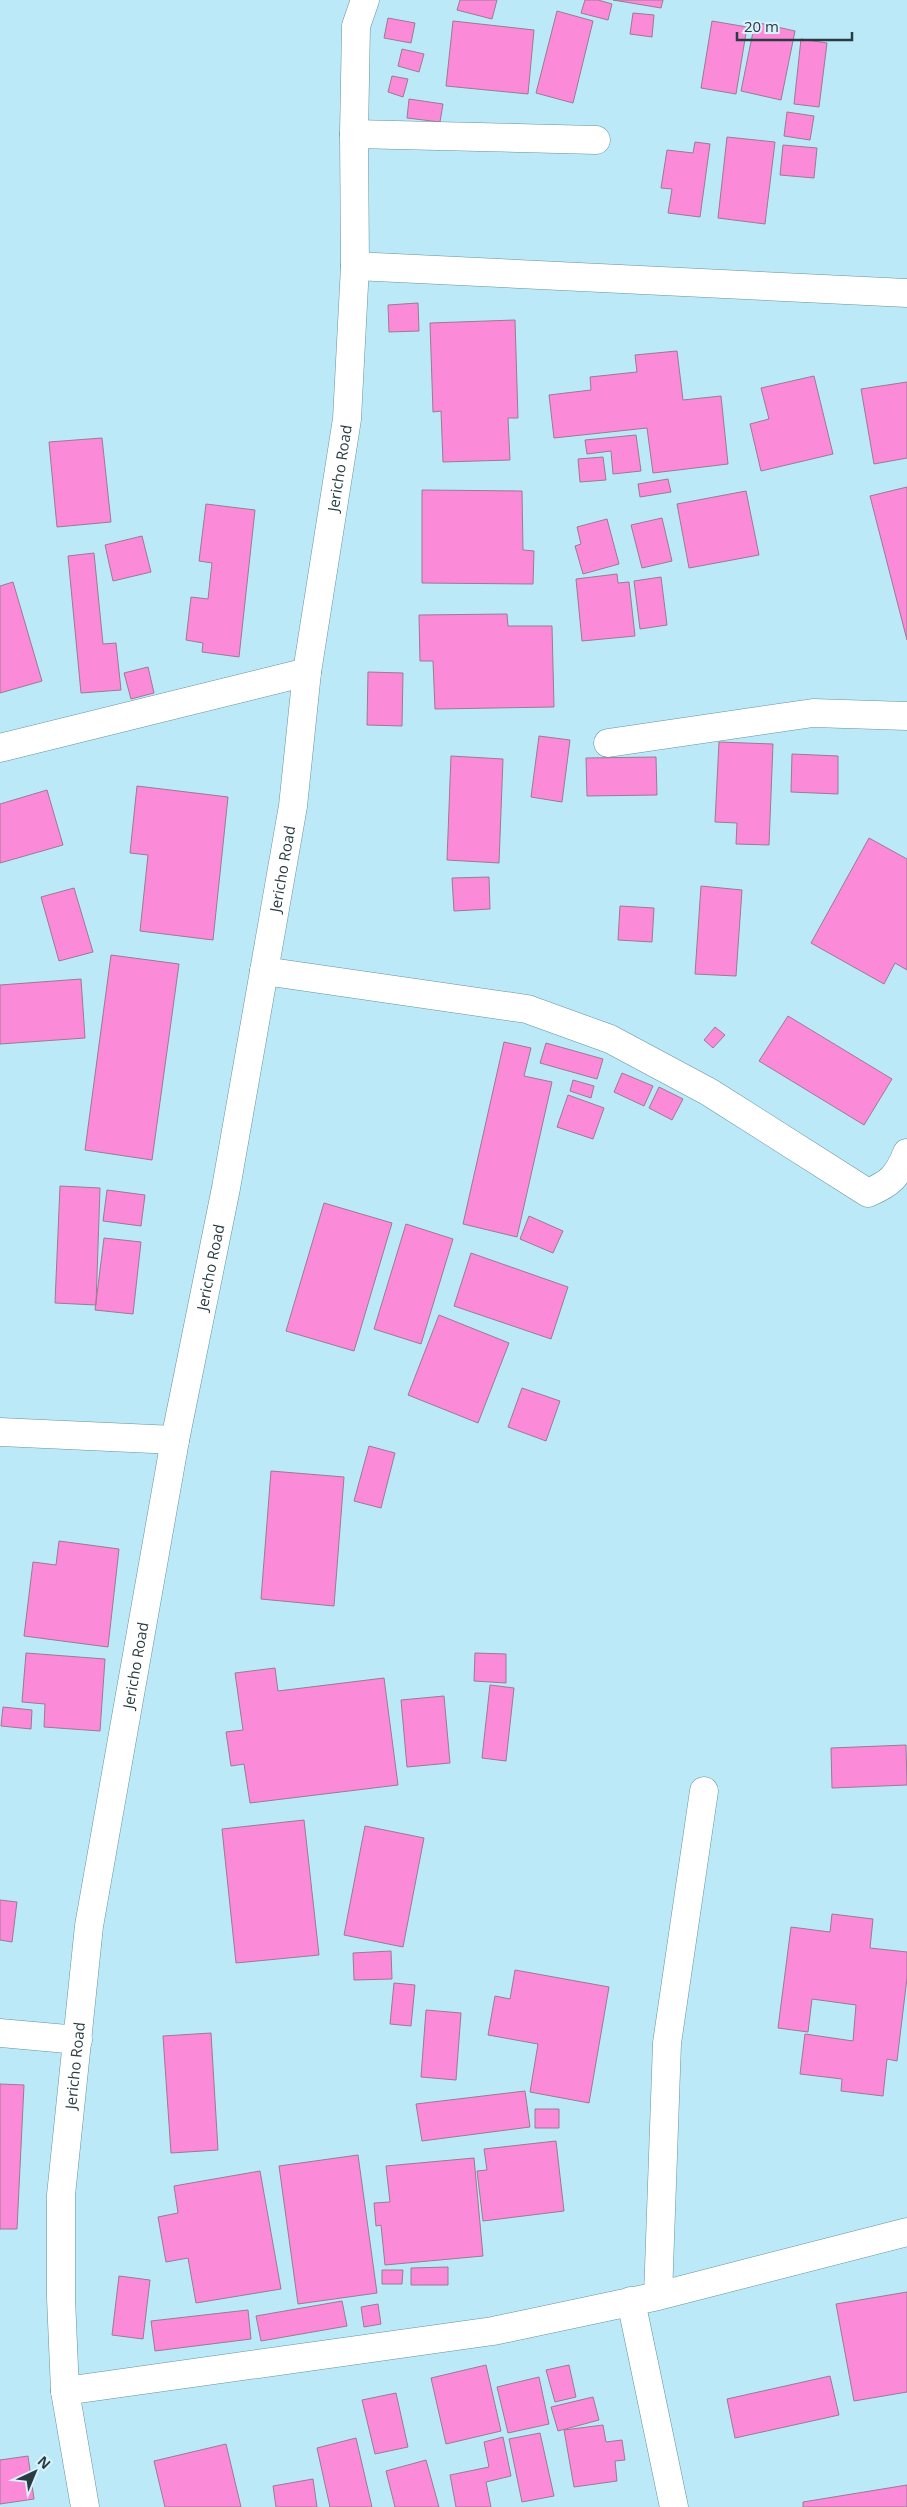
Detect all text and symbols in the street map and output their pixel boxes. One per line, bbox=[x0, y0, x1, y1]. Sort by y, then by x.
scale bar bbox=[737, 10, 852, 42]
text: 20 m bbox=[744, 16, 779, 36]
street label: Jericho Road bbox=[322, 423, 356, 515]
street label: Jericho Road bbox=[264, 824, 299, 916]
street label: Jericho Road bbox=[191, 1222, 228, 1314]
street label: Jericho Road bbox=[117, 1620, 153, 1712]
street label: Jericho Road bbox=[60, 2021, 89, 2112]
north arrow bbox=[10, 2447, 60, 2497]
text: N bbox=[34, 2451, 55, 2473]

